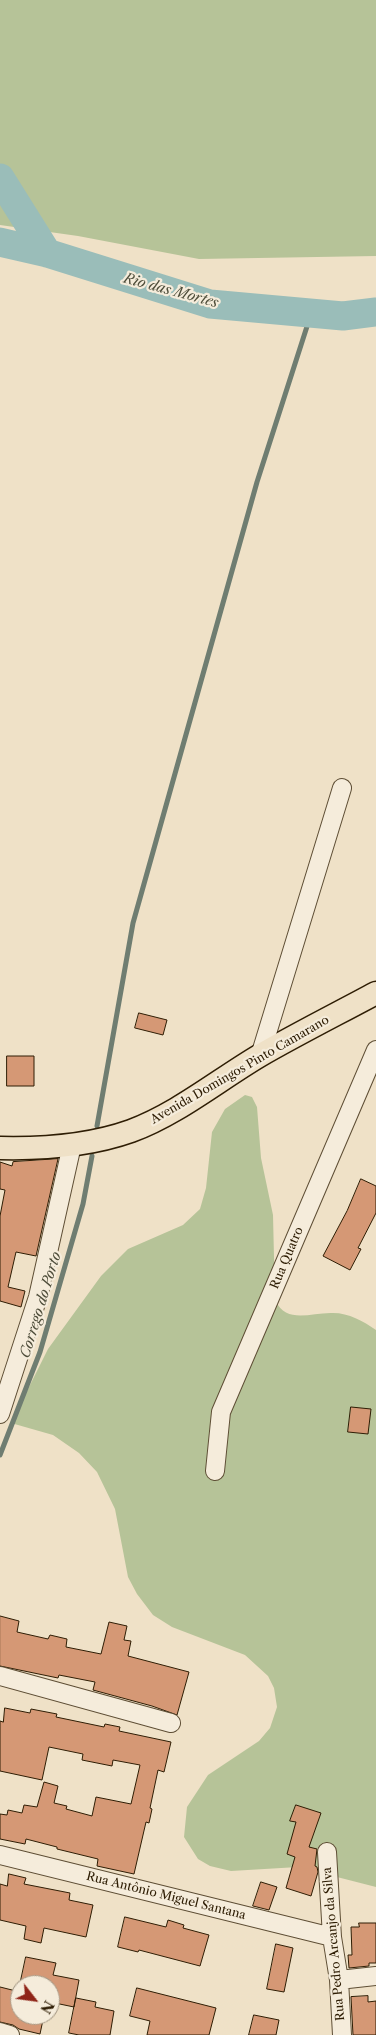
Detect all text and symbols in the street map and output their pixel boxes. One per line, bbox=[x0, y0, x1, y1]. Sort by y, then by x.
water label: Rio das Mortes bbox=[122, 270, 220, 312]
street label: Avenida Domingos Pinto Camarano bbox=[148, 1013, 332, 1127]
street label: Rua Quatro bbox=[267, 1225, 307, 1291]
water label: Corrego do Porto bbox=[17, 1250, 65, 1360]
street label: Rua Pedro Arcanjo da Silva bbox=[320, 1867, 348, 2021]
street label: Rua Antônio Miguel Santana bbox=[85, 1869, 247, 1923]
north arrow bbox=[10, 1975, 60, 2025]
text: N bbox=[36, 1997, 58, 2017]

